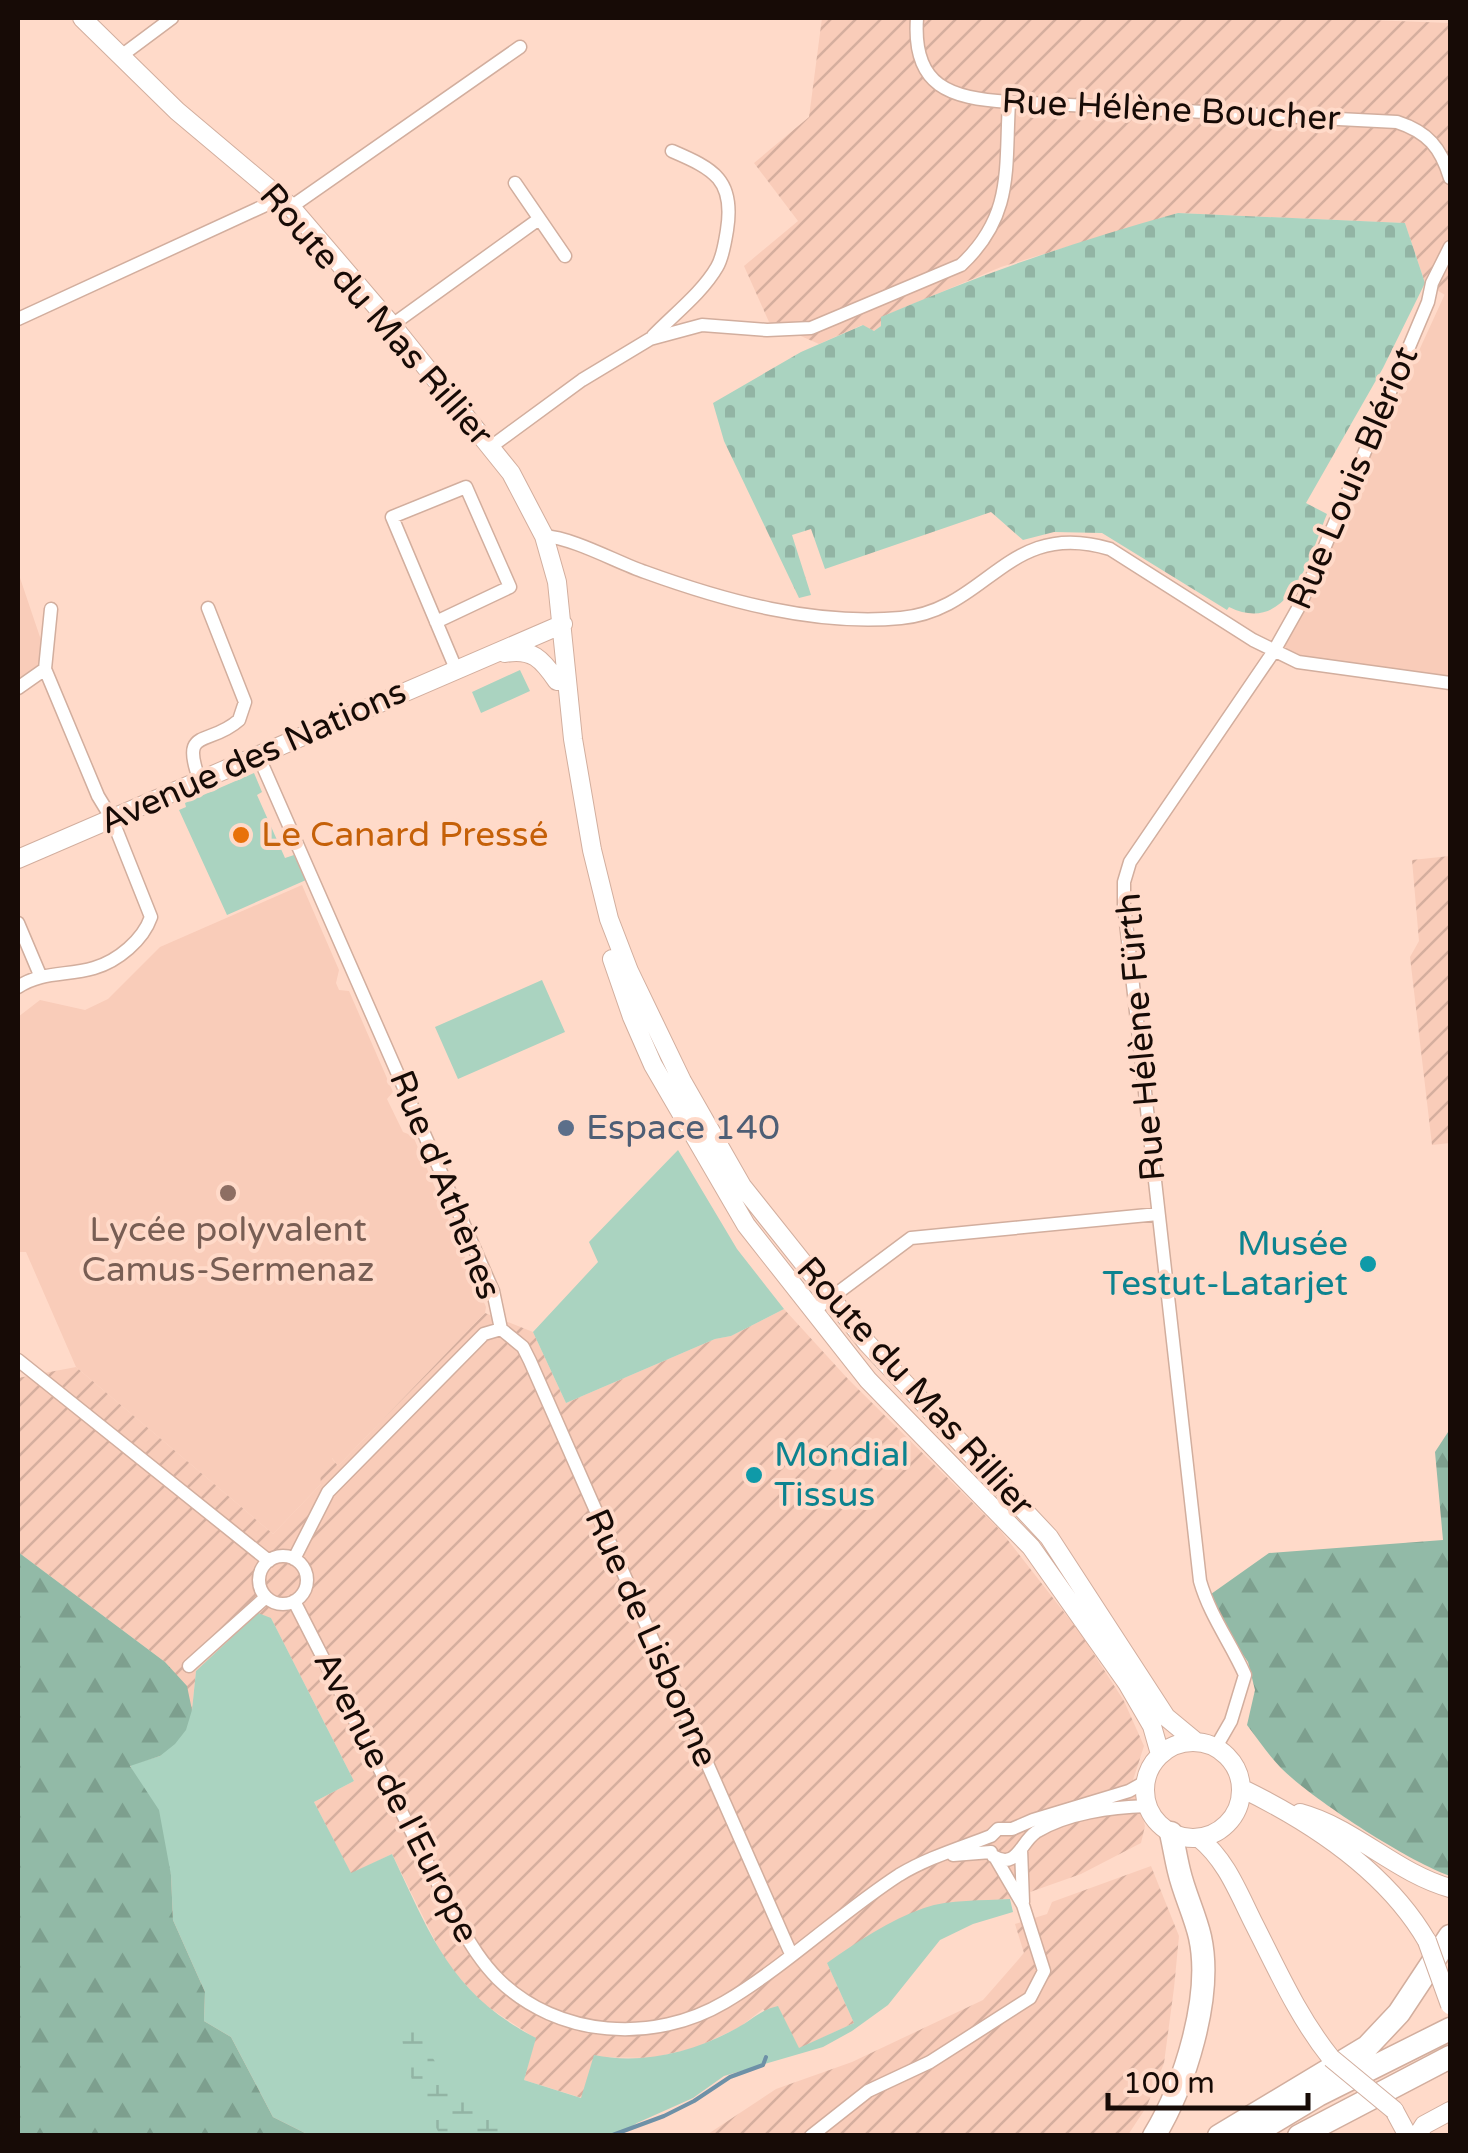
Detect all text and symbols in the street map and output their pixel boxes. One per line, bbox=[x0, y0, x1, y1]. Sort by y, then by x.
street label: Rue Hélène Boucher bbox=[1000, 80, 1342, 140]
street label: Route du Mas Rillier bbox=[250, 175, 502, 455]
street label: Rue Louis Blériot bbox=[1279, 340, 1427, 616]
street label: Avenue des Nations bbox=[93, 671, 413, 843]
place label: Le Canard Pressé bbox=[261, 814, 548, 856]
marker: Le Canard Pressé bbox=[230, 824, 252, 846]
street label: Rue Hélène Fürth bbox=[1107, 891, 1175, 1183]
street label: Rue d'Athènes bbox=[380, 1065, 510, 1305]
place label: Espace 140 bbox=[586, 1107, 780, 1149]
marker: Espace 140 bbox=[555, 1117, 577, 1139]
marker: Lycée polyvalent Camus-Sermenaz bbox=[217, 1182, 239, 1204]
place label: Lycée polyvalent Camus-Sermenaz bbox=[82, 1209, 374, 1291]
place label: Musée Testut-Latarjet bbox=[1102, 1223, 1348, 1305]
street label: Route du Mas Rillier bbox=[788, 1249, 1043, 1526]
marker: Musée Testut-Latarjet bbox=[1357, 1253, 1379, 1275]
place label: Mondial Tissus bbox=[774, 1434, 909, 1516]
marker: Mondial Tissus bbox=[743, 1464, 765, 1486]
street label: Rue de Lisbonne bbox=[575, 1503, 727, 1773]
street label: Avenue de l'Europe bbox=[304, 1644, 488, 1950]
scale bar bbox=[1108, 2048, 1308, 2110]
text: 100 m bbox=[1123, 2065, 1215, 2102]

